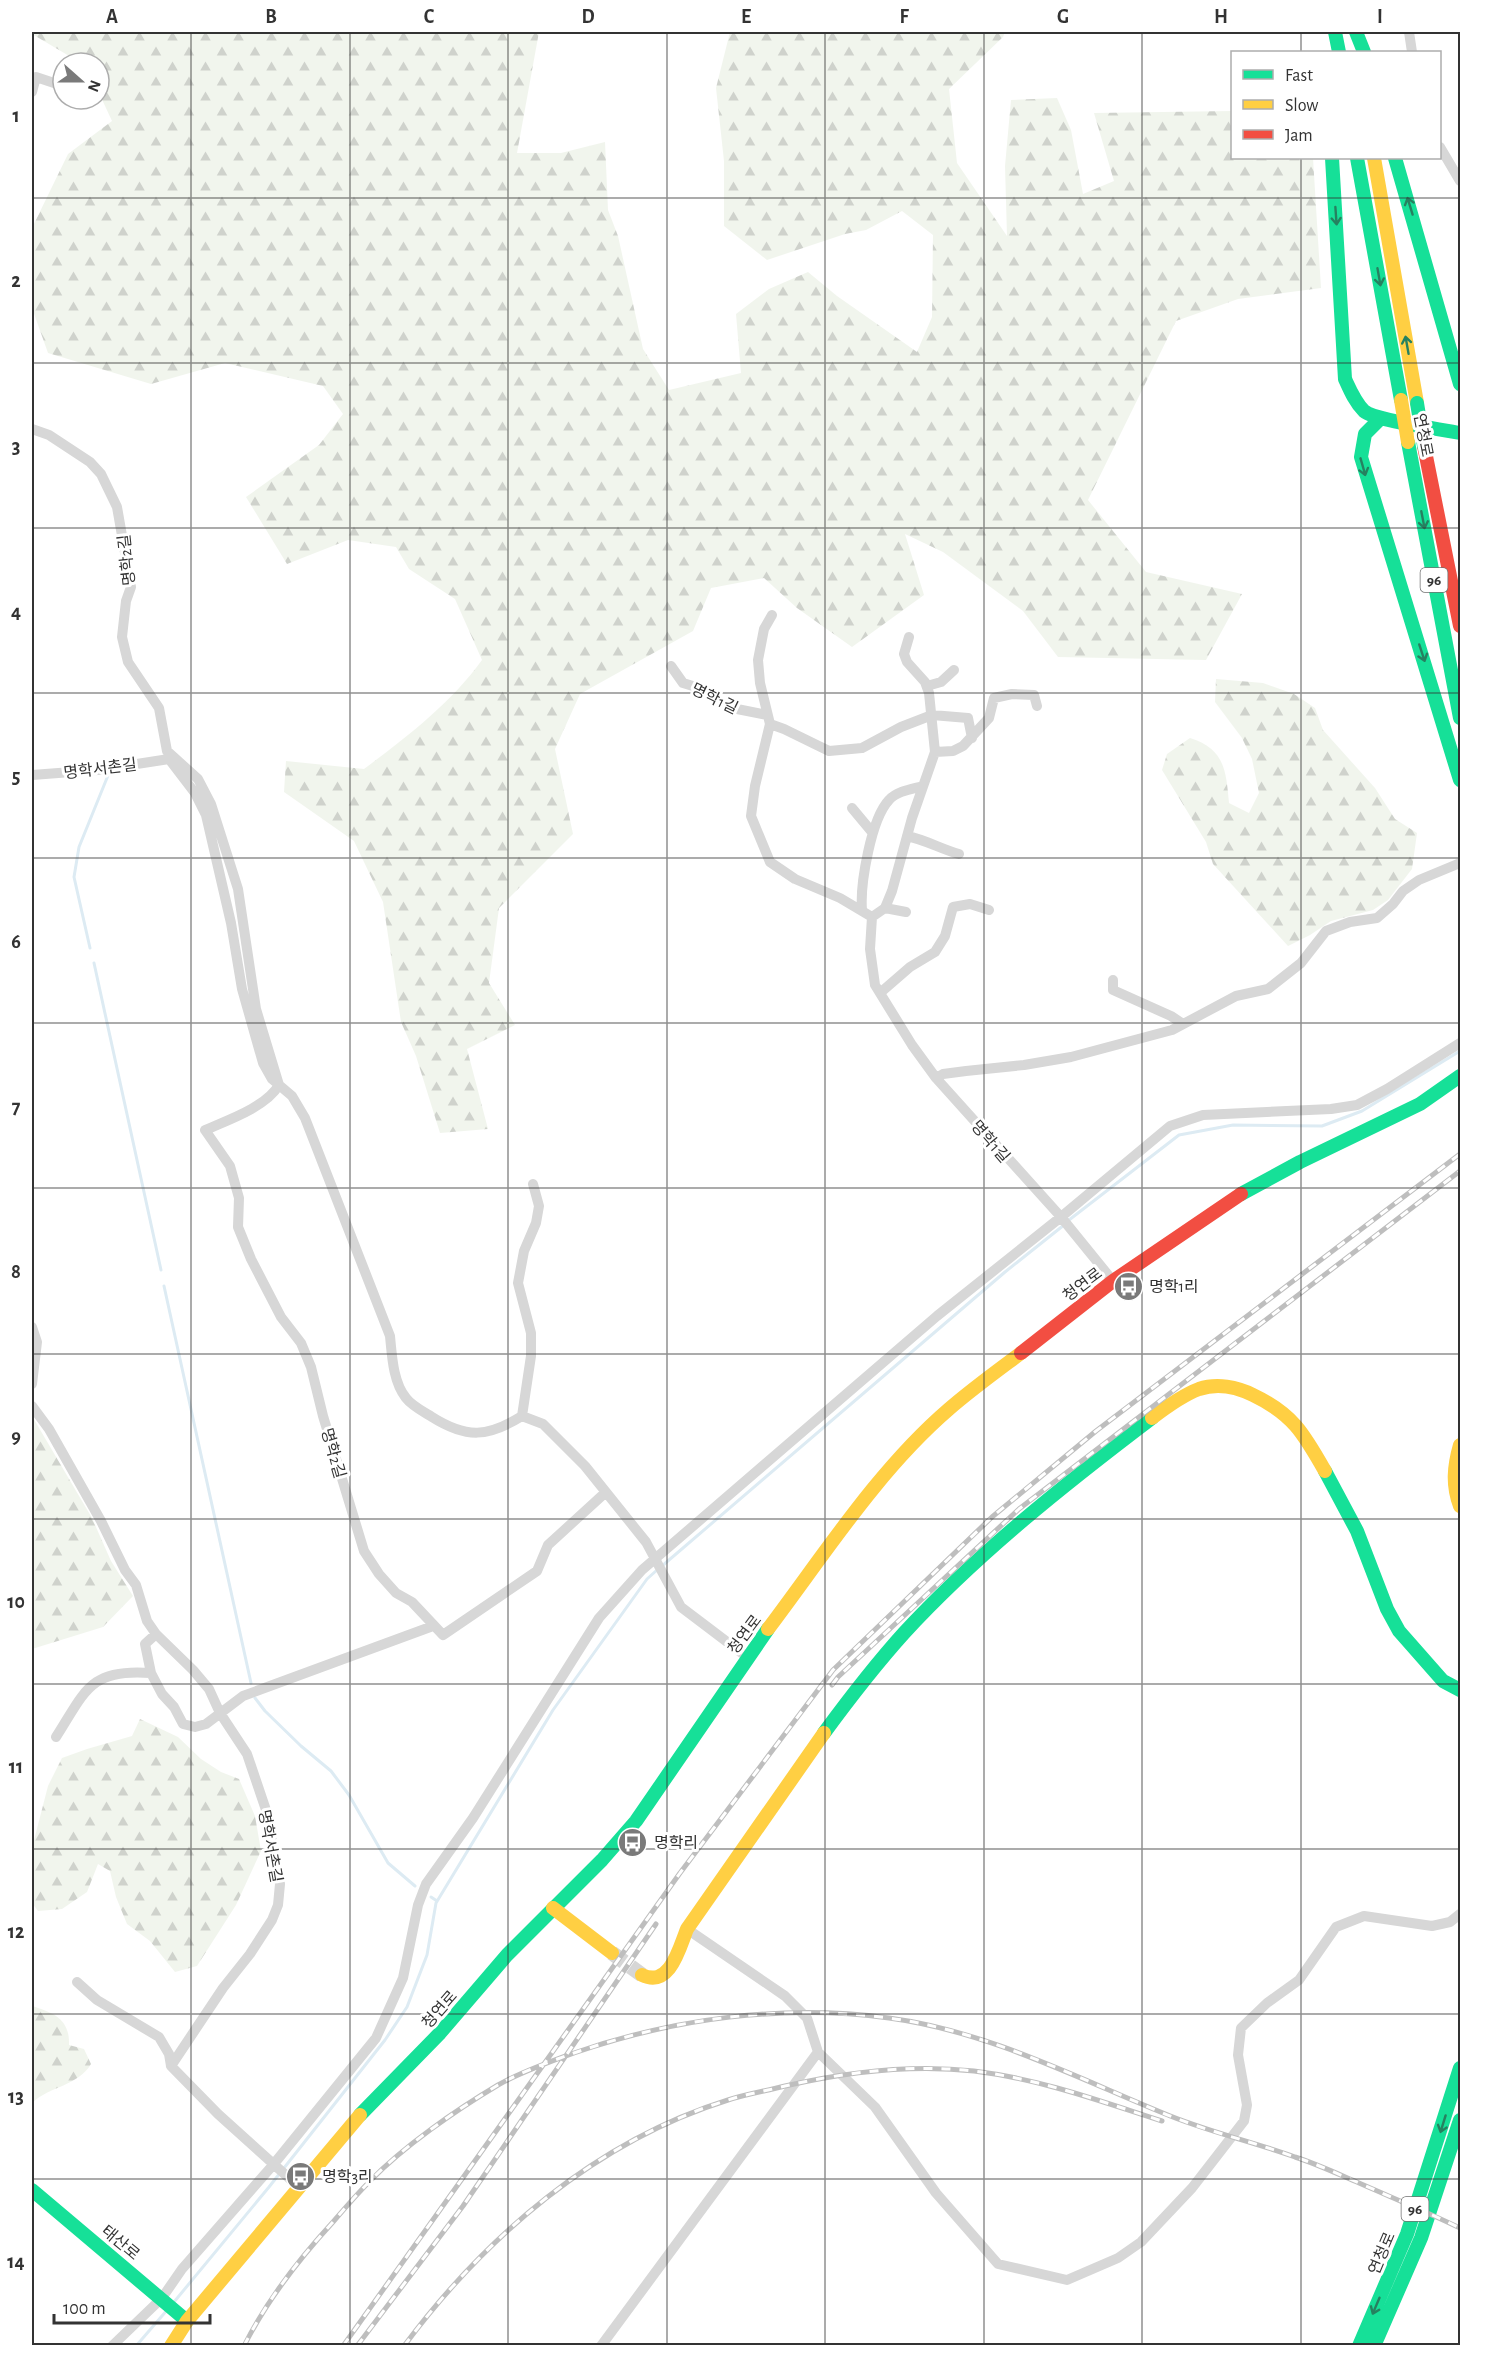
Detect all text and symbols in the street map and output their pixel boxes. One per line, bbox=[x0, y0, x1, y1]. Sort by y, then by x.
text: A bbox=[106, 7, 118, 27]
text: B bbox=[265, 7, 277, 27]
text: C bbox=[424, 7, 435, 27]
text: D bbox=[581, 7, 595, 27]
text: E bbox=[741, 7, 751, 27]
text: F bbox=[899, 7, 909, 27]
text: G bbox=[1057, 7, 1069, 27]
text: H bbox=[1214, 7, 1228, 27]
text: I bbox=[1377, 7, 1383, 27]
north arrow bbox=[51, 51, 111, 111]
legend bbox=[1231, 51, 1441, 159]
text: Fast bbox=[1285, 67, 1313, 85]
text: N bbox=[85, 78, 104, 94]
text: Slow bbox=[1285, 97, 1318, 115]
text: 1 bbox=[12, 106, 20, 126]
text: Jam bbox=[1285, 127, 1313, 145]
one-way arrow bbox=[1404, 197, 1415, 216]
one-way arrow bbox=[1330, 205, 1341, 225]
one-way arrow bbox=[1373, 267, 1384, 286]
text: 2 bbox=[11, 271, 21, 291]
one-way arrow bbox=[1401, 336, 1412, 356]
street label: 연청로 bbox=[1411, 412, 1435, 459]
text: 3 bbox=[12, 437, 20, 457]
one-way arrow bbox=[1358, 457, 1370, 476]
one-way arrow bbox=[1418, 510, 1429, 529]
street label: 명학2길 bbox=[115, 533, 138, 586]
road number: 96 bbox=[1420, 568, 1448, 592]
text: 4 bbox=[11, 602, 21, 622]
one-way arrow bbox=[1417, 643, 1428, 662]
street label: 명학1길 bbox=[689, 680, 741, 717]
street label: 명학서촌길 bbox=[62, 756, 138, 781]
text: 5 bbox=[12, 767, 20, 787]
text: 6 bbox=[11, 932, 21, 952]
text: 7 bbox=[12, 1097, 21, 1117]
street label: 명학1길 bbox=[968, 1117, 1013, 1166]
text: 8 bbox=[11, 1262, 21, 1282]
street label: 청연로 bbox=[1060, 1265, 1105, 1304]
bus stop icon: 명학1리 bbox=[1112, 1270, 1144, 1302]
place label: 명학1리 bbox=[1149, 1278, 1199, 1295]
street label: 명학2길 bbox=[318, 1426, 349, 1480]
text: 9 bbox=[11, 1427, 21, 1447]
text: 10 bbox=[7, 1592, 25, 1612]
street label: 청연로 bbox=[725, 1612, 765, 1657]
text: 11 bbox=[9, 1757, 23, 1777]
street label: 명학서촌길 bbox=[256, 1808, 285, 1884]
bus stop icon: 명학리 bbox=[617, 1826, 649, 1858]
place label: 명학리 bbox=[654, 1834, 698, 1851]
text: 12 bbox=[8, 1922, 24, 1942]
street label: 청연로 bbox=[419, 1988, 460, 2032]
text: 13 bbox=[8, 2087, 24, 2107]
one-way arrow bbox=[1437, 2114, 1448, 2133]
bus stop icon: 명학3리 bbox=[285, 2160, 317, 2192]
place label: 명학3리 bbox=[322, 2168, 373, 2185]
road number: 96 bbox=[1402, 2197, 1428, 2221]
street label: 태산로 bbox=[98, 2222, 143, 2263]
street label: 연청로 bbox=[1366, 2230, 1398, 2277]
text: 14 bbox=[7, 2252, 25, 2272]
scale bar bbox=[54, 2287, 210, 2325]
one-way arrow bbox=[1370, 2297, 1381, 2315]
text: 100 m bbox=[63, 2300, 106, 2318]

